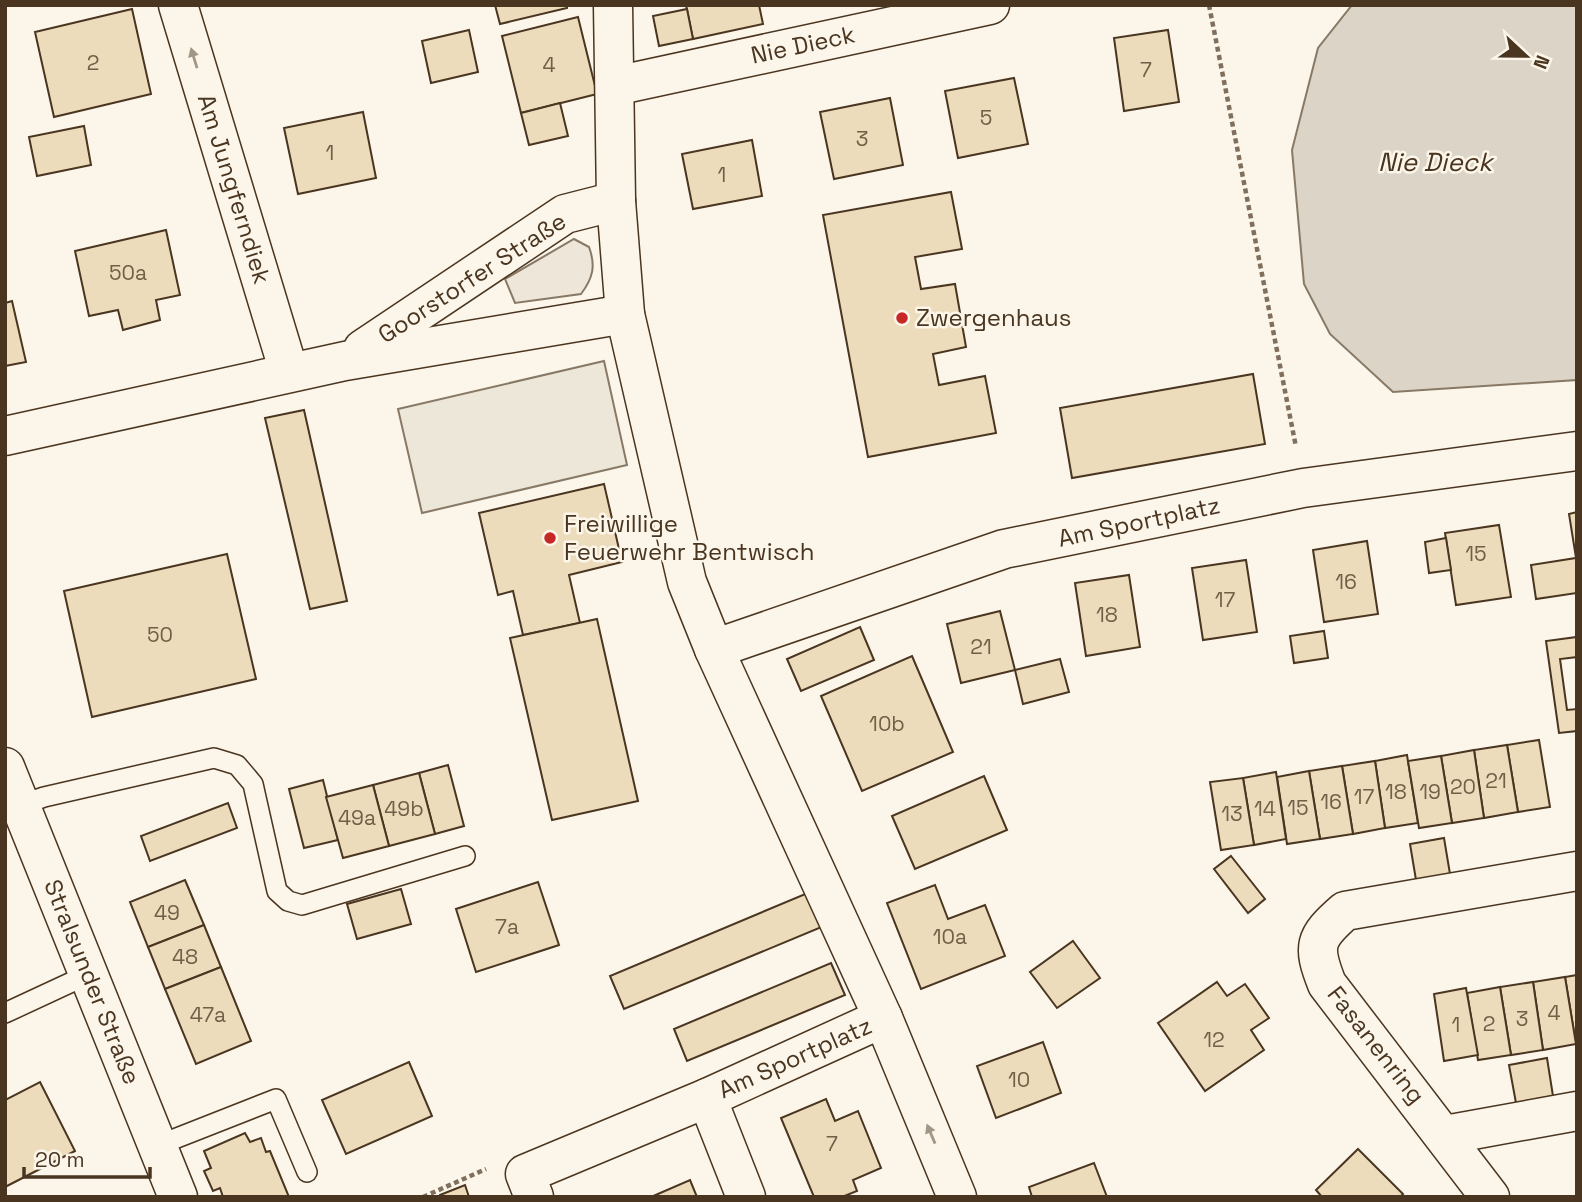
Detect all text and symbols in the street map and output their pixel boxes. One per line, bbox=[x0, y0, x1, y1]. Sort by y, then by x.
street label: Nie Dieck bbox=[748, 18, 858, 71]
north arrow bbox=[1491, 21, 1561, 91]
one-way arrow bbox=[188, 47, 199, 68]
house number: 2 bbox=[87, 49, 99, 76]
house number: 4 bbox=[542, 51, 556, 78]
text: N bbox=[1527, 52, 1555, 73]
house number: 7 bbox=[1140, 56, 1152, 83]
street label: Am Jungferndiek bbox=[191, 90, 278, 288]
house number: 5 bbox=[980, 104, 992, 131]
house number: 3 bbox=[856, 125, 868, 152]
house number: 1 bbox=[326, 139, 334, 166]
water label: Nie Dieck bbox=[1378, 145, 1495, 179]
house number: 1 bbox=[718, 161, 726, 188]
street label: Goorstorfer Straße bbox=[372, 205, 572, 350]
house number: 50a bbox=[109, 259, 147, 286]
place label: Zwergenhaus bbox=[916, 302, 1071, 333]
marker: Zwergenhaus bbox=[894, 310, 910, 326]
street label: Am Sportplatz bbox=[1055, 489, 1223, 554]
place label: Freiwillige Feuerwehr Bentwisch bbox=[564, 508, 814, 567]
marker: Freiwillige Feuerwehr Bentwisch bbox=[542, 530, 558, 546]
house number: 15 bbox=[1465, 540, 1487, 567]
house number: 16 bbox=[1335, 568, 1357, 595]
house number: 17 bbox=[1215, 586, 1235, 613]
house number: 18 bbox=[1096, 601, 1118, 628]
house number: 50 bbox=[147, 621, 173, 648]
house number: 21 bbox=[970, 633, 992, 660]
house number: 10b bbox=[869, 710, 905, 737]
house number: 21 bbox=[1485, 767, 1507, 794]
house number: 20 bbox=[1450, 773, 1476, 800]
house number: 18 bbox=[1385, 778, 1407, 805]
house number: 19 bbox=[1419, 778, 1441, 805]
house number: 17 bbox=[1354, 783, 1374, 810]
house number: 16 bbox=[1320, 788, 1342, 815]
house number: 15 bbox=[1287, 794, 1309, 821]
house number: 49b bbox=[384, 795, 424, 822]
house number: 14 bbox=[1254, 795, 1276, 822]
house number: 13 bbox=[1221, 800, 1243, 827]
house number: 49a bbox=[338, 804, 376, 831]
street label: Stralsunder Straße bbox=[37, 875, 148, 1089]
house number: 49 bbox=[154, 899, 180, 926]
house number: 7a bbox=[495, 913, 519, 940]
house number: 10a bbox=[933, 923, 967, 950]
house number: 48 bbox=[172, 943, 198, 970]
street label: Fasanenring bbox=[1321, 979, 1432, 1110]
house number: 4 bbox=[1547, 999, 1561, 1026]
house number: 47a bbox=[190, 1001, 226, 1028]
house number: 3 bbox=[1516, 1005, 1528, 1032]
street label: Am Sportplatz bbox=[713, 1010, 876, 1105]
house number: 2 bbox=[1483, 1010, 1495, 1037]
house number: 1 bbox=[1452, 1011, 1460, 1038]
house number: 12 bbox=[1203, 1026, 1225, 1053]
house number: 10 bbox=[1008, 1066, 1030, 1093]
one-way arrow bbox=[925, 1123, 936, 1144]
house number: 7 bbox=[826, 1130, 838, 1157]
scale bar bbox=[24, 1136, 150, 1180]
text: 20 m bbox=[35, 1146, 85, 1173]

